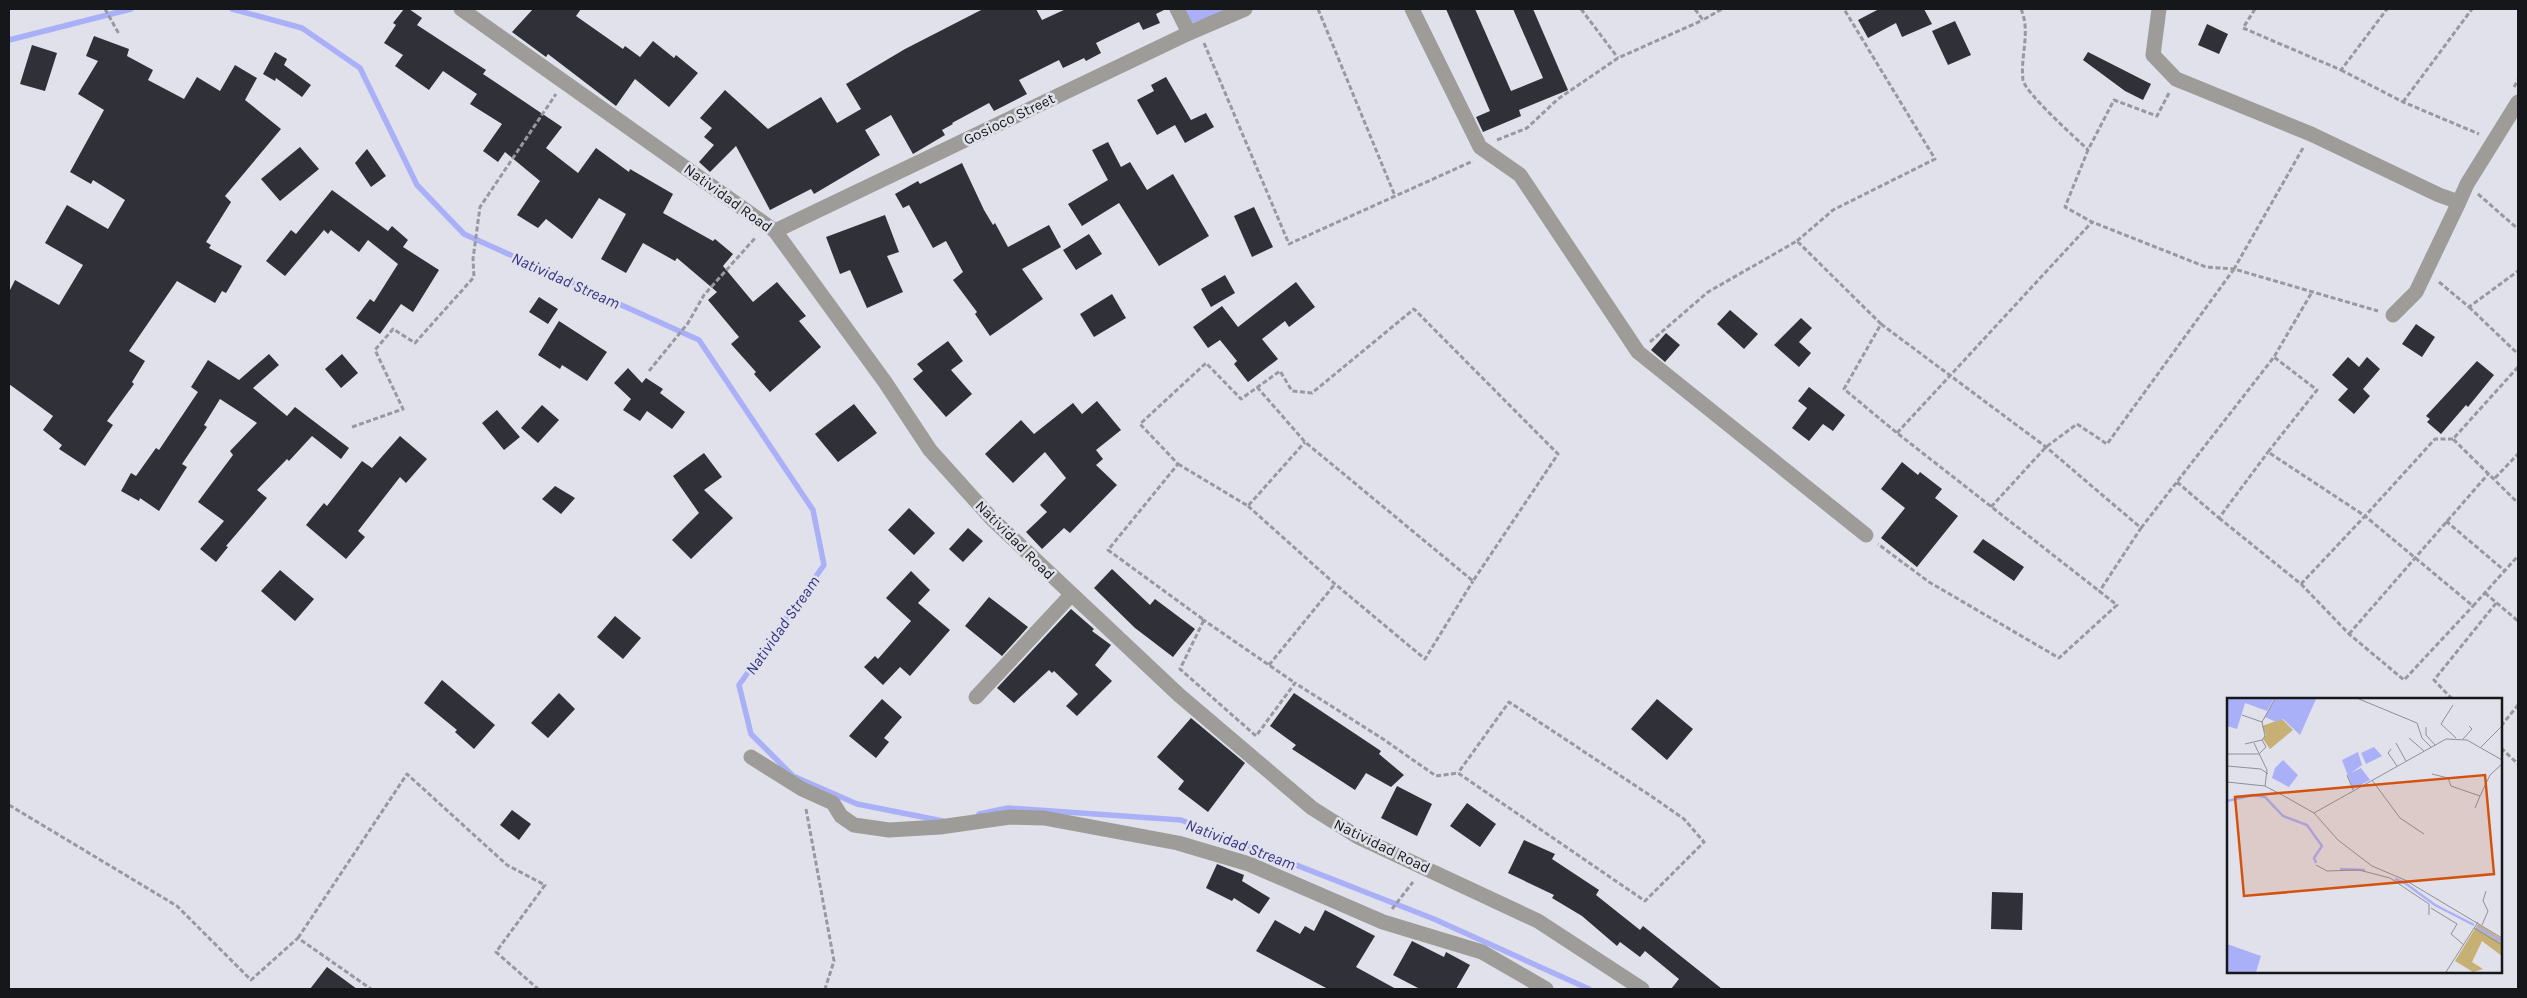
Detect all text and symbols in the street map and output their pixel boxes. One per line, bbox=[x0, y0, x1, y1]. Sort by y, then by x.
street label: Gosioco Street bbox=[961, 89, 1058, 149]
street label: Natividad Road bbox=[680, 160, 776, 236]
water label: Natividad Stream bbox=[509, 248, 623, 313]
street label: Natividad Road bbox=[972, 497, 1058, 583]
water label: Natividad Stream bbox=[741, 572, 824, 678]
inset map bbox=[2227, 698, 2502, 973]
water label: Natividad Stream bbox=[1183, 815, 1299, 874]
street label: Natividad Road bbox=[1331, 815, 1433, 877]

